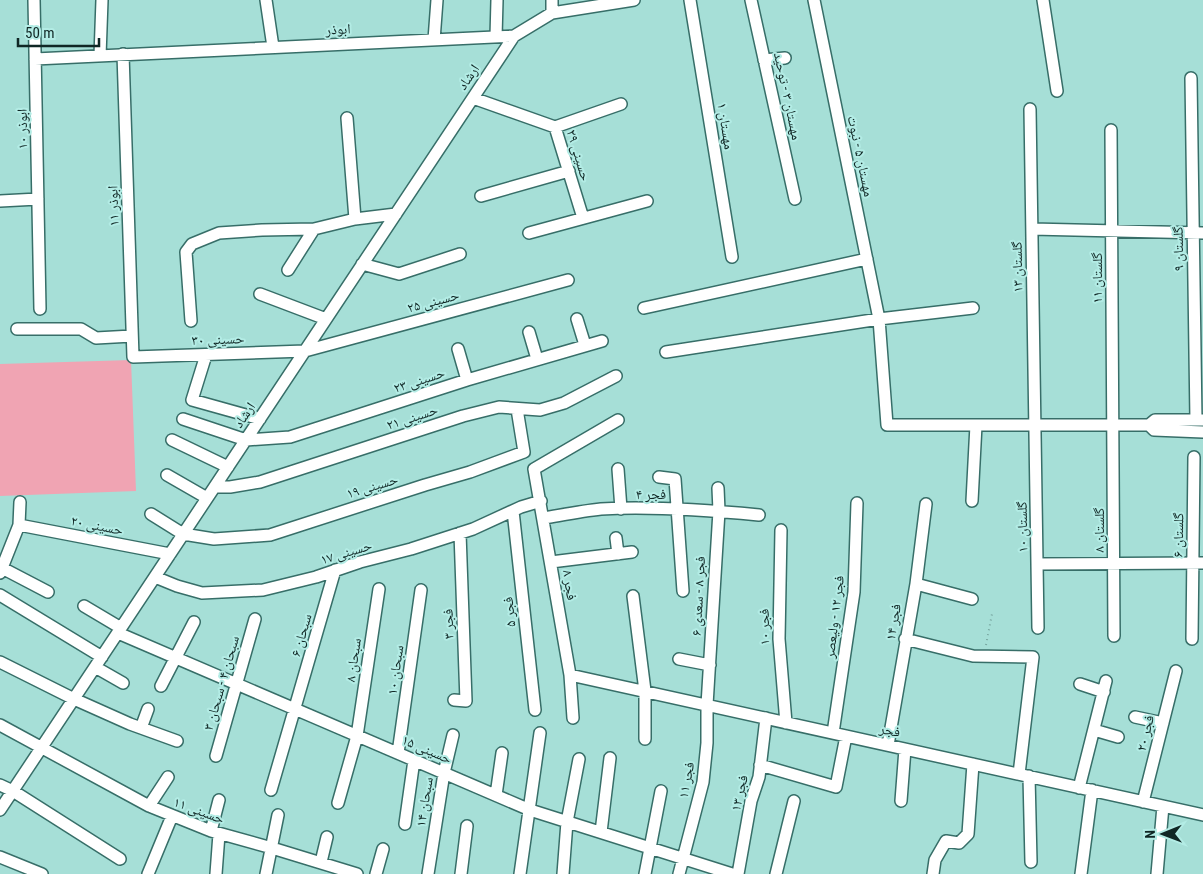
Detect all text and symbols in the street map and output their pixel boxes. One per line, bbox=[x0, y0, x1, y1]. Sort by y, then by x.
scale bar bbox=[18, 15, 99, 47]
street label: ابوذر bbox=[324, 20, 351, 39]
text: 50 m bbox=[25, 24, 55, 42]
street label: مهستان ۳ - توحید bbox=[770, 51, 805, 141]
street label: ارشاد bbox=[454, 61, 483, 93]
street label: مهستان ۱ bbox=[713, 101, 738, 151]
street label: ابوذر ۱۰ bbox=[14, 108, 31, 150]
street label: مهستان ۵ - نبوت bbox=[844, 114, 877, 198]
street label: حسینی ۲۹ bbox=[563, 127, 594, 183]
street label: ابوذر ۱۱ bbox=[104, 185, 123, 227]
street label: گلستان ۹ bbox=[1170, 226, 1187, 272]
street label: گلستان ۱۳ bbox=[1009, 241, 1026, 293]
street label: گلستان ۱۱ bbox=[1089, 252, 1106, 304]
street label: حسینی ۲۵ bbox=[405, 286, 461, 317]
street label: حسینی ۳۰ bbox=[191, 330, 245, 349]
street label: حسینی ۲۳ bbox=[391, 364, 447, 397]
street label: ارشاد bbox=[230, 399, 259, 431]
street label: حسینی ۲۱ bbox=[384, 401, 440, 434]
street label: حسینی ۱۹ bbox=[344, 471, 400, 502]
street label: فجر ۴ bbox=[636, 486, 666, 503]
street label: گلستان ۱۰ bbox=[1014, 501, 1031, 553]
street label: گلستان ۸ bbox=[1091, 507, 1108, 552]
street label: حسینی ۲۰ bbox=[69, 512, 124, 539]
street label: گلستان ۶ bbox=[1170, 512, 1187, 558]
street label: حسینی ۱۷ bbox=[318, 537, 374, 568]
street label: فجر ۸ - سعدی ۶ bbox=[688, 555, 709, 636]
street label: فجر ۸ bbox=[559, 569, 580, 602]
street label: فجر ۱۲ - ولیعصر bbox=[821, 574, 848, 661]
street label: فجر ۵ bbox=[499, 596, 520, 628]
street label: فجر ۱۴ bbox=[882, 602, 905, 642]
street label: فجر ۳ bbox=[439, 608, 458, 639]
street label: فجر ۱۰ bbox=[756, 608, 773, 645]
street label: سبحان ۶ bbox=[287, 612, 316, 659]
street label: سبحان ۴ - سبحان ۳ bbox=[200, 634, 243, 732]
street label: سبحان ۸ bbox=[342, 637, 365, 683]
street label: سبحان ۱۰ bbox=[384, 644, 407, 696]
street label: فجر ۲۰ bbox=[1133, 713, 1158, 753]
street label: فجر bbox=[877, 720, 902, 741]
street label: حسینی ۱۵ bbox=[399, 731, 454, 768]
street label: فجر ۱۱ bbox=[675, 760, 698, 800]
street label: فجر ۱۳ bbox=[727, 773, 752, 813]
street label: سبحان ۱۴ bbox=[412, 776, 437, 828]
street label: حسینی ۱۱ bbox=[171, 793, 227, 828]
north arrow bbox=[1138, 809, 1188, 859]
text: N bbox=[1142, 830, 1158, 839]

